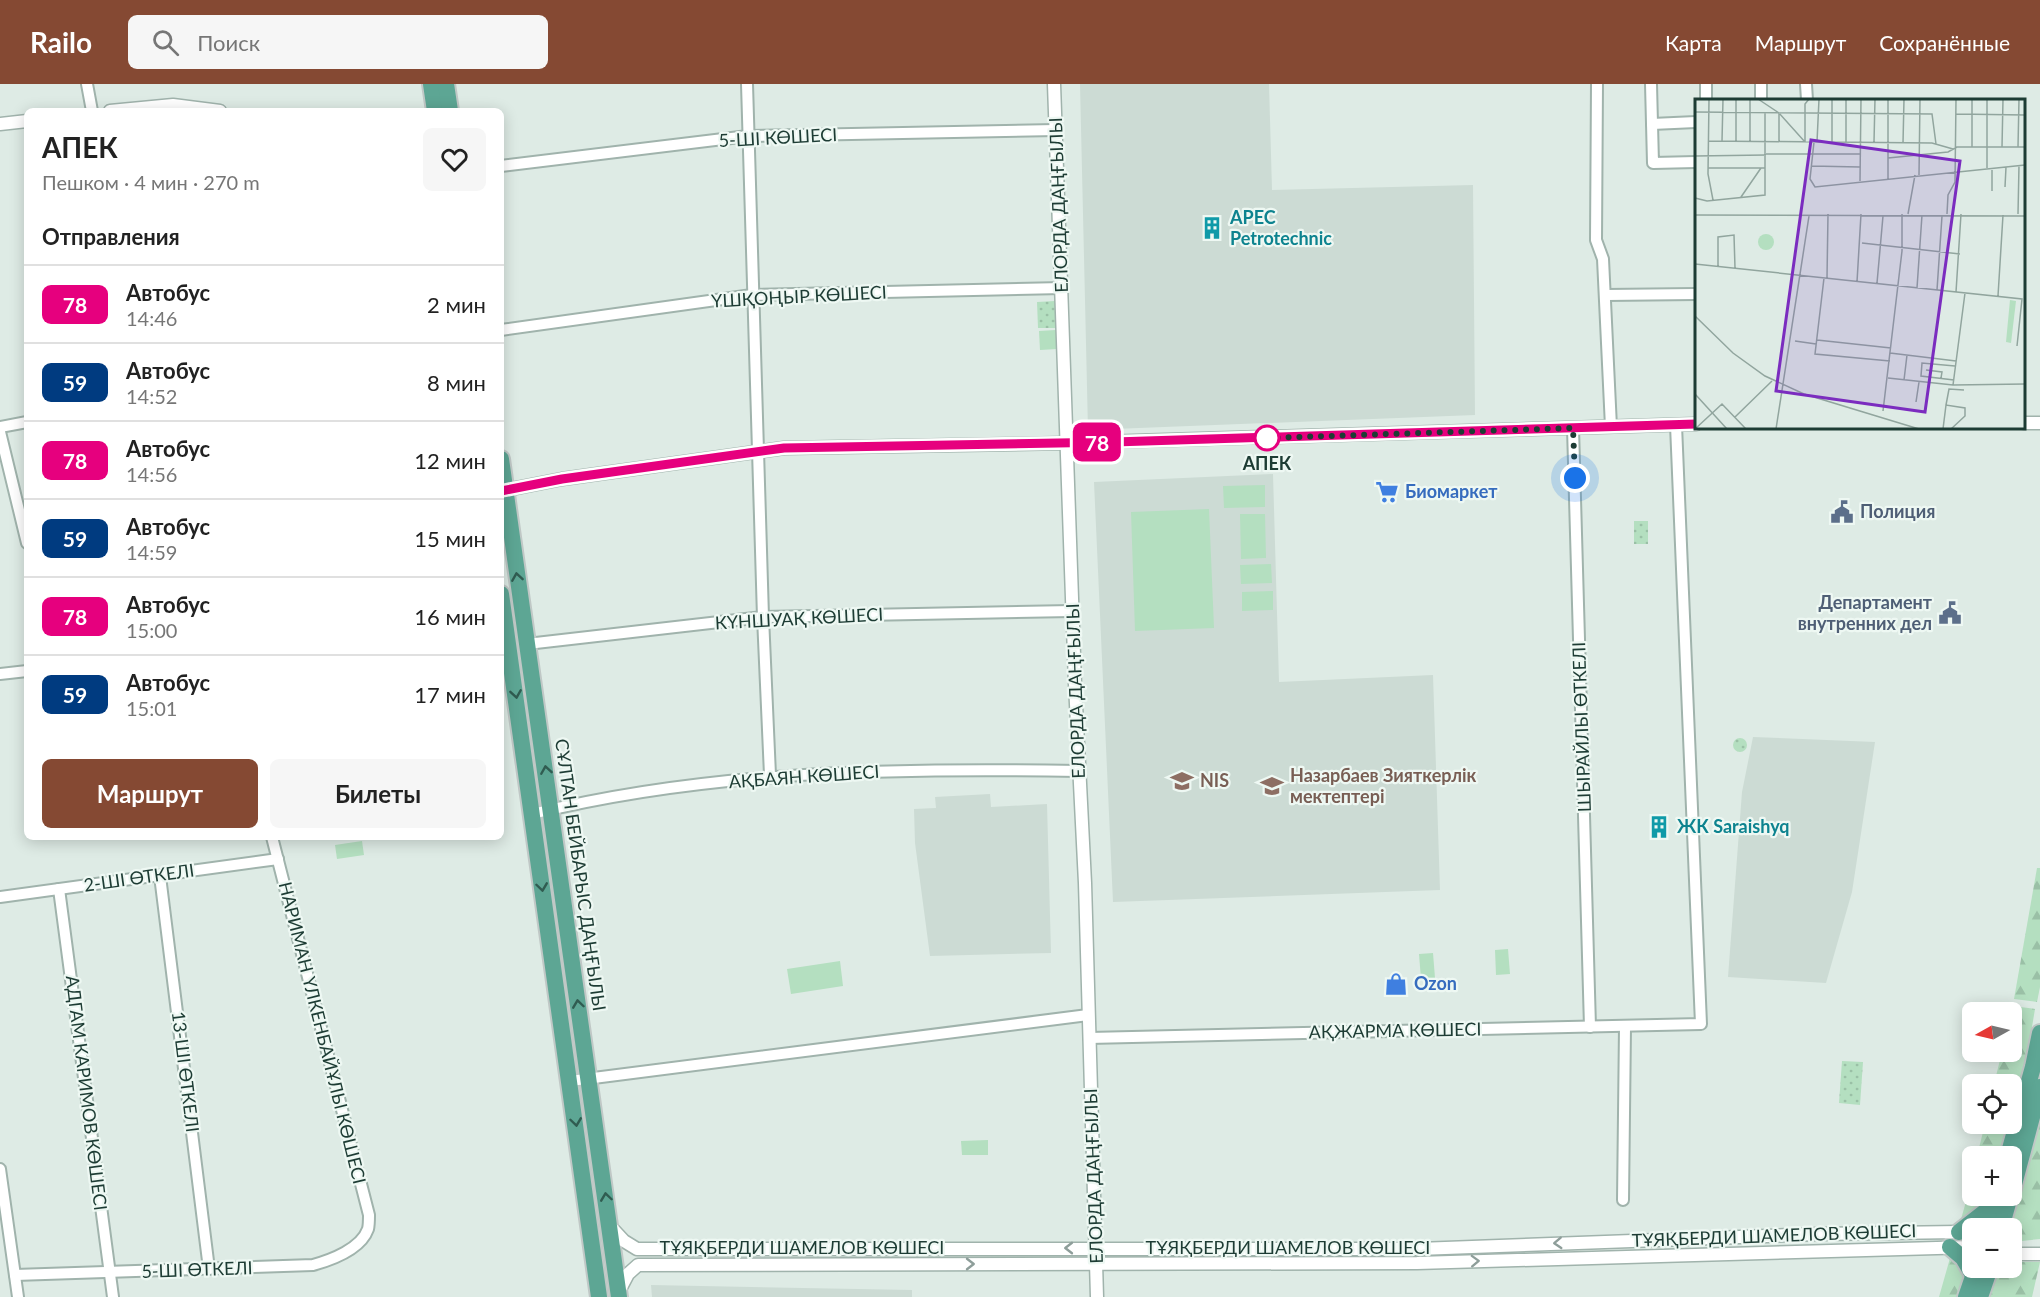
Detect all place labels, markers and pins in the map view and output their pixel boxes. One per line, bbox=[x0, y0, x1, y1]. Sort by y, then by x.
place label: APEC Petrotechnic bbox=[1229, 206, 1332, 249]
building icon: APEC Petrotechnic bbox=[1199, 215, 1225, 241]
marker: АПЕК bbox=[1254, 425, 1280, 451]
place label: АПЕК bbox=[1242, 452, 1292, 474]
supermarket icon: Биомаркет bbox=[1374, 479, 1400, 505]
place label: Биомаркет bbox=[1405, 480, 1498, 502]
public building icon: Полиция bbox=[1829, 499, 1855, 525]
place label: Полиция bbox=[1860, 500, 1935, 522]
place label: Департамент внутренних дел bbox=[1798, 591, 1933, 634]
public building icon: Департамент внутренних дел bbox=[1937, 600, 1963, 626]
place label: Назарбаев Зияткерлік мектептері bbox=[1290, 764, 1477, 807]
school or university icon: NIS bbox=[1169, 768, 1195, 794]
place label: NIS bbox=[1200, 769, 1229, 791]
school or university icon: Назарбаев Зияткерлік мектептері bbox=[1259, 773, 1285, 799]
building icon: ЖК Saraishyq bbox=[1646, 814, 1672, 840]
place label: ЖК Saraishyq bbox=[1677, 815, 1790, 837]
shop icon: Ozon bbox=[1383, 971, 1409, 997]
place label: Ozon bbox=[1414, 972, 1457, 994]

